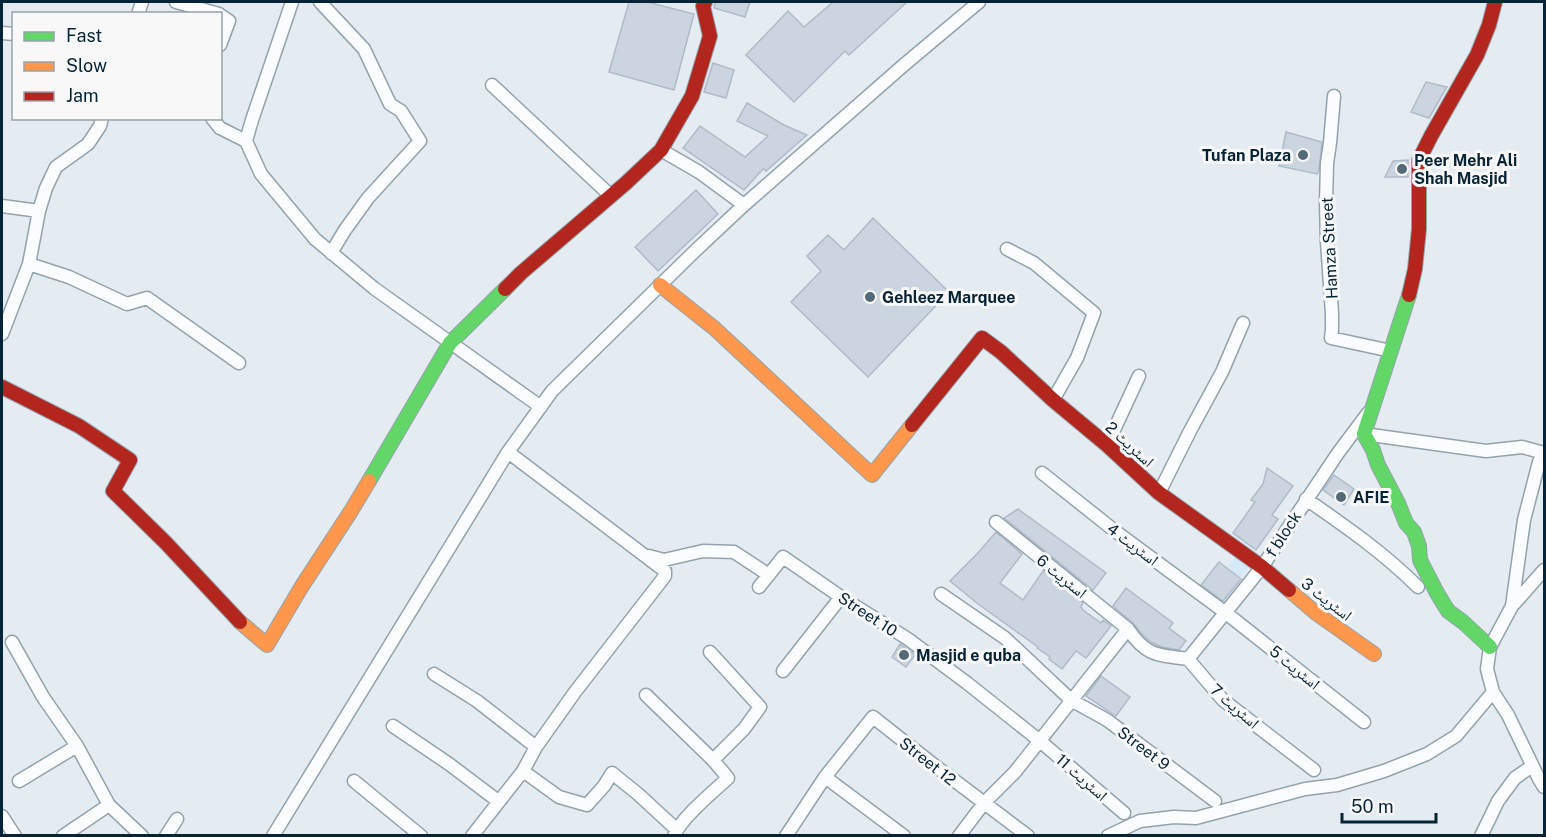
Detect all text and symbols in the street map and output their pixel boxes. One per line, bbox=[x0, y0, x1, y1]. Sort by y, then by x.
legend bbox=[12, 12, 222, 120]
text: Fast bbox=[66, 25, 102, 46]
text: Slow bbox=[66, 55, 107, 76]
text: Jam bbox=[66, 85, 99, 106]
place label: Tufan Plaza bbox=[1202, 146, 1291, 165]
marker: Tufan Plaza bbox=[1296, 148, 1310, 162]
place label: Peer Mehr Ali Shah Masjid bbox=[1414, 151, 1517, 188]
marker: Peer Mehr Ali Shah Masjid bbox=[1395, 162, 1409, 176]
street label: Hamza Street bbox=[1317, 196, 1342, 299]
place label: Gehleez Marquee bbox=[882, 288, 1015, 307]
marker: Gehleez Marquee bbox=[863, 290, 877, 304]
street label: اسٹریٹ 2 bbox=[1102, 418, 1158, 471]
place label: AFIE bbox=[1353, 488, 1390, 507]
marker: AFIE bbox=[1334, 490, 1348, 504]
street label: f block bbox=[1262, 508, 1305, 561]
street label: اسٹریٹ 4 bbox=[1103, 519, 1162, 570]
street label: اسٹریٹ 6 bbox=[1033, 550, 1091, 602]
street label: اسٹریٹ 3 bbox=[1298, 574, 1356, 625]
street label: Street 10 bbox=[834, 588, 901, 641]
street label: اسٹریٹ 5 bbox=[1266, 641, 1324, 693]
place label: Masjid e quba bbox=[916, 646, 1021, 665]
marker: Masjid e quba bbox=[897, 648, 911, 662]
street label: اسٹریٹ 7 bbox=[1206, 680, 1263, 733]
street label: Street 9 bbox=[1114, 723, 1174, 774]
street label: Street 12 bbox=[896, 733, 960, 789]
street label: اسٹریٹ 11 bbox=[1052, 750, 1111, 805]
scale bar bbox=[1342, 786, 1436, 824]
text: 50 m bbox=[1351, 796, 1394, 817]

